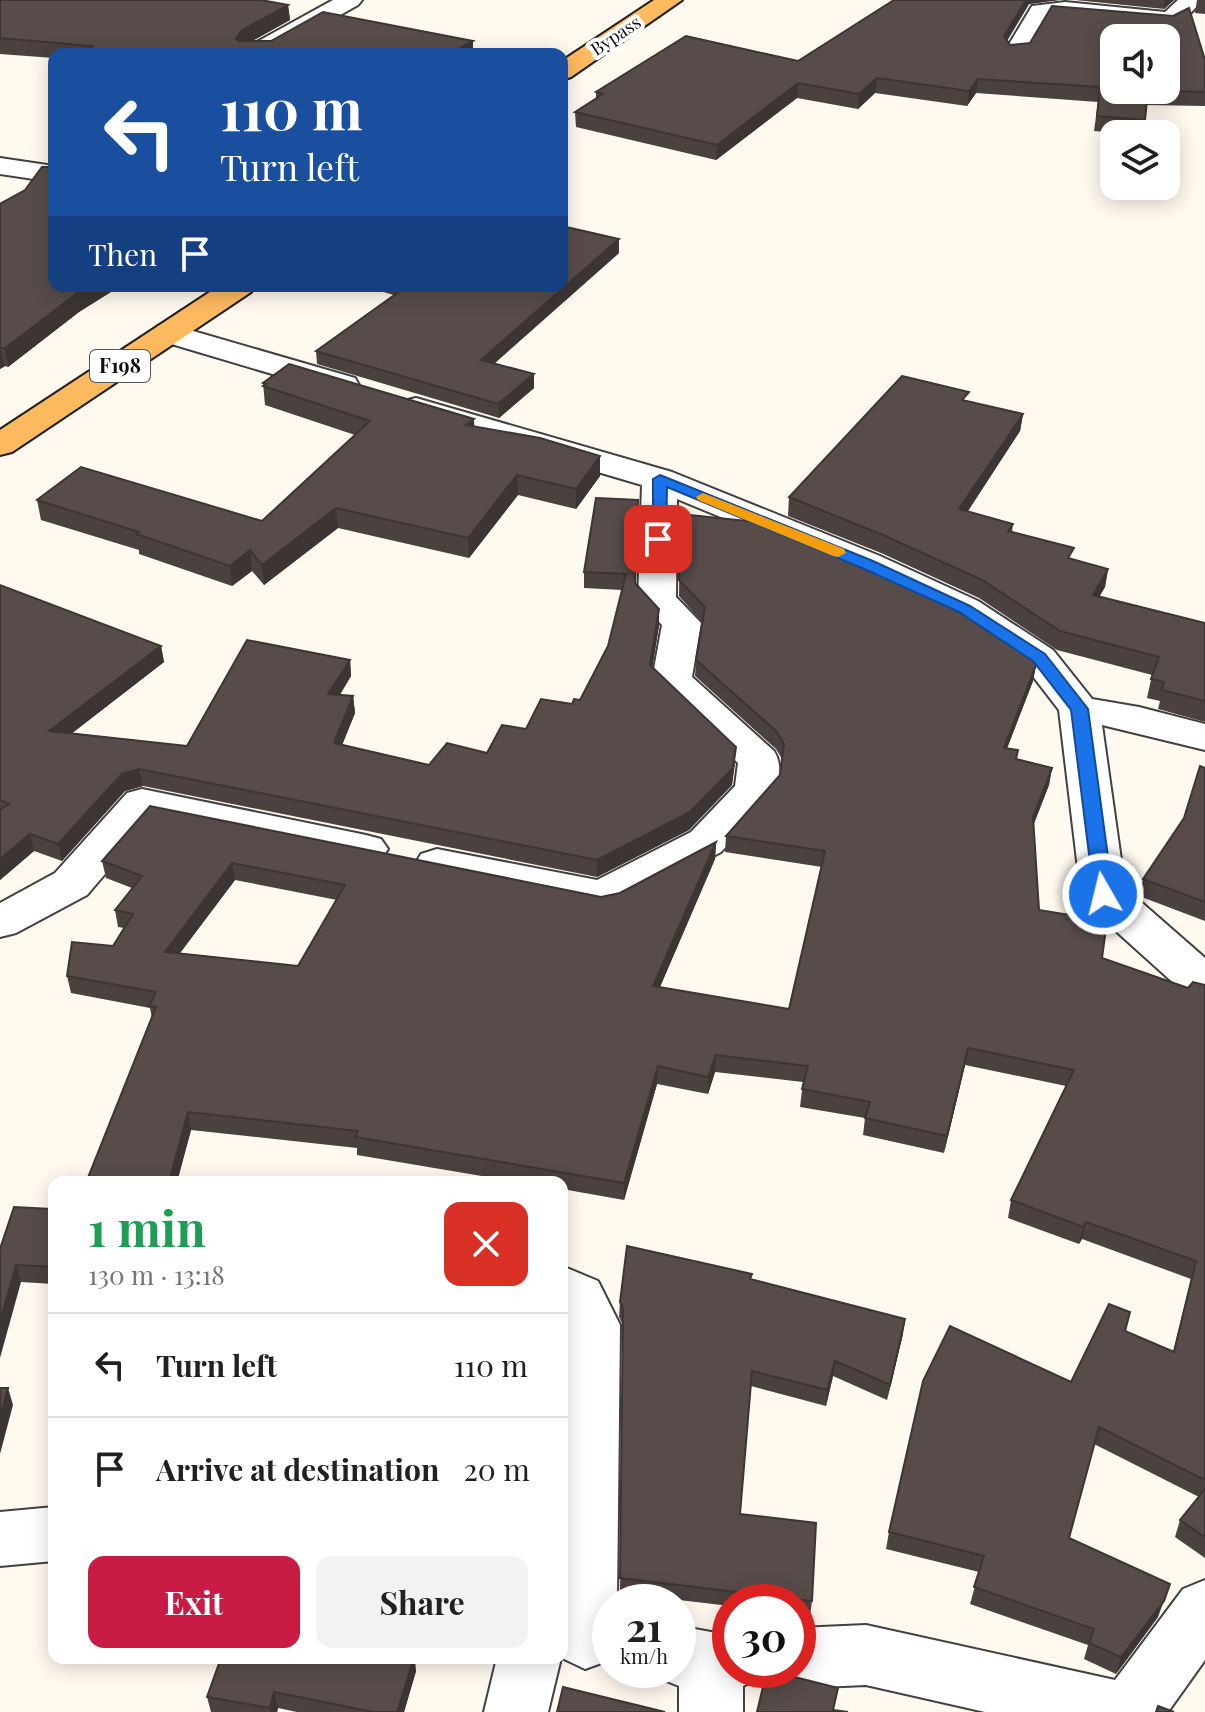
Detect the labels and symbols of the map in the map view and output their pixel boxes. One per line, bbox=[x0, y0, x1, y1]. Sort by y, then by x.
street label: Bypass bbox=[586, 10, 645, 61]
road number: F198 bbox=[90, 350, 150, 382]
pin bbox=[624, 505, 692, 573]
position arrow bbox=[1061, 852, 1145, 936]
speed limit sign: 30 bbox=[712, 1584, 816, 1688]

